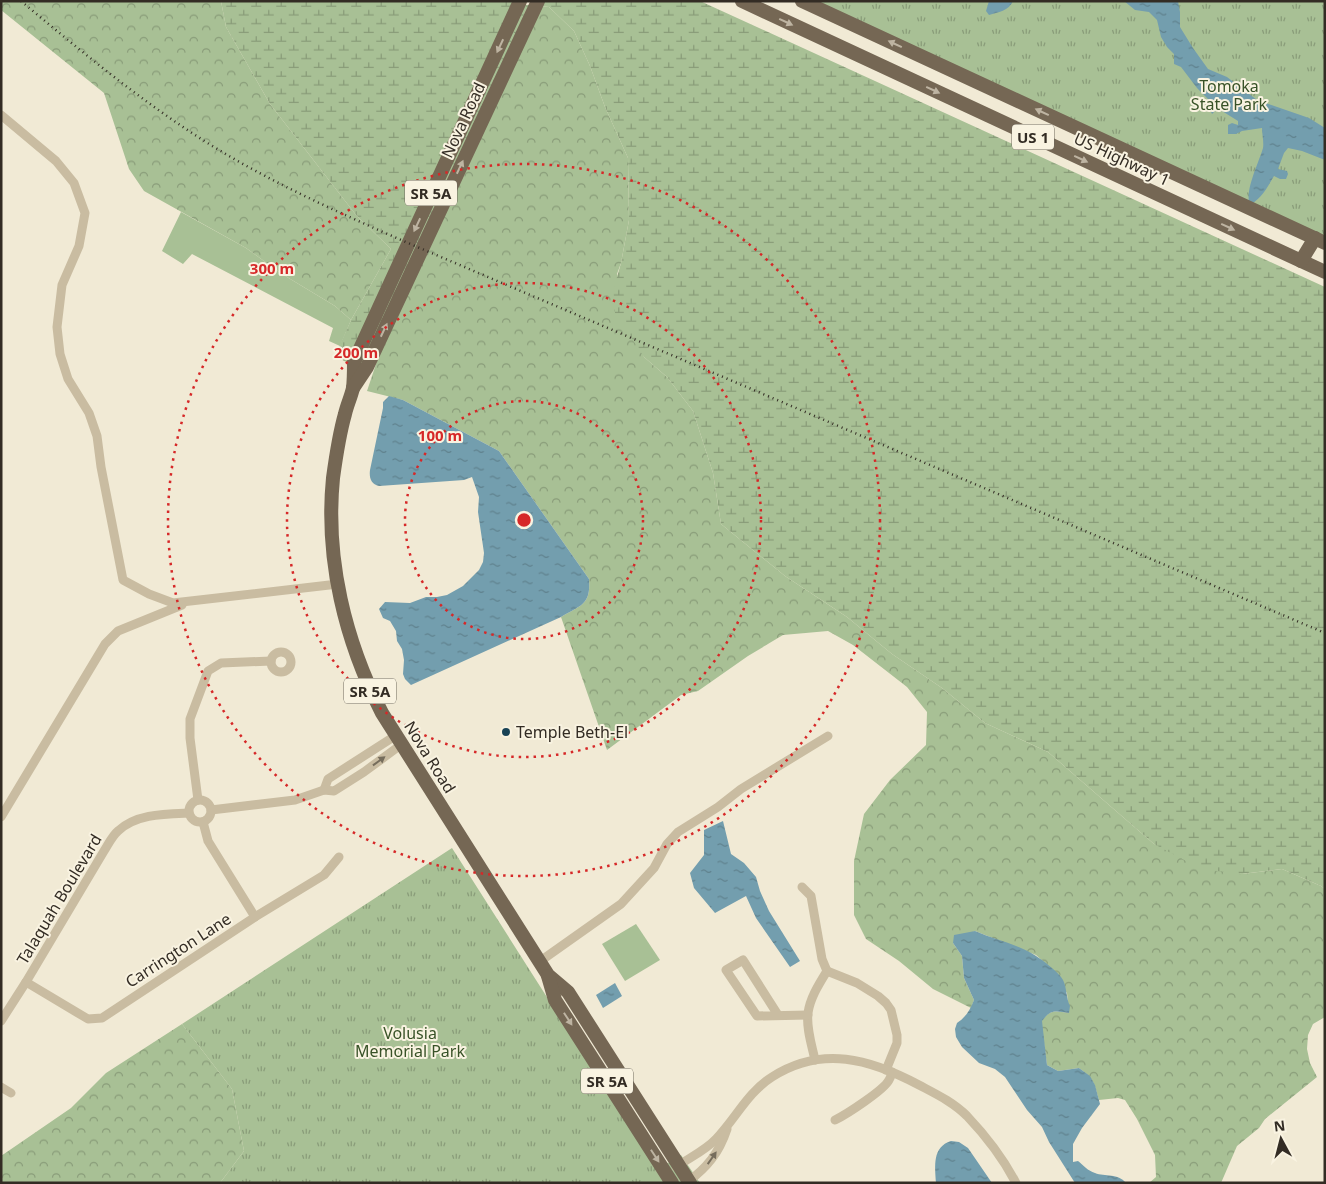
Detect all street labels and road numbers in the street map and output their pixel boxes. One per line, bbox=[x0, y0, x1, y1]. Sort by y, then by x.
street label: Nova Road bbox=[436, 79, 490, 161]
road number: US 1 bbox=[1012, 124, 1054, 150]
street label: US Highway 1 bbox=[1070, 127, 1174, 191]
road number: SR 5A bbox=[405, 180, 457, 206]
road number: SR 5A bbox=[344, 678, 396, 704]
street label: Nova Road bbox=[399, 717, 461, 797]
street label: Talaquah Boulevard bbox=[11, 830, 107, 968]
street label: Carrington Lane bbox=[121, 908, 235, 992]
road number: SR 5A bbox=[581, 1068, 633, 1094]

